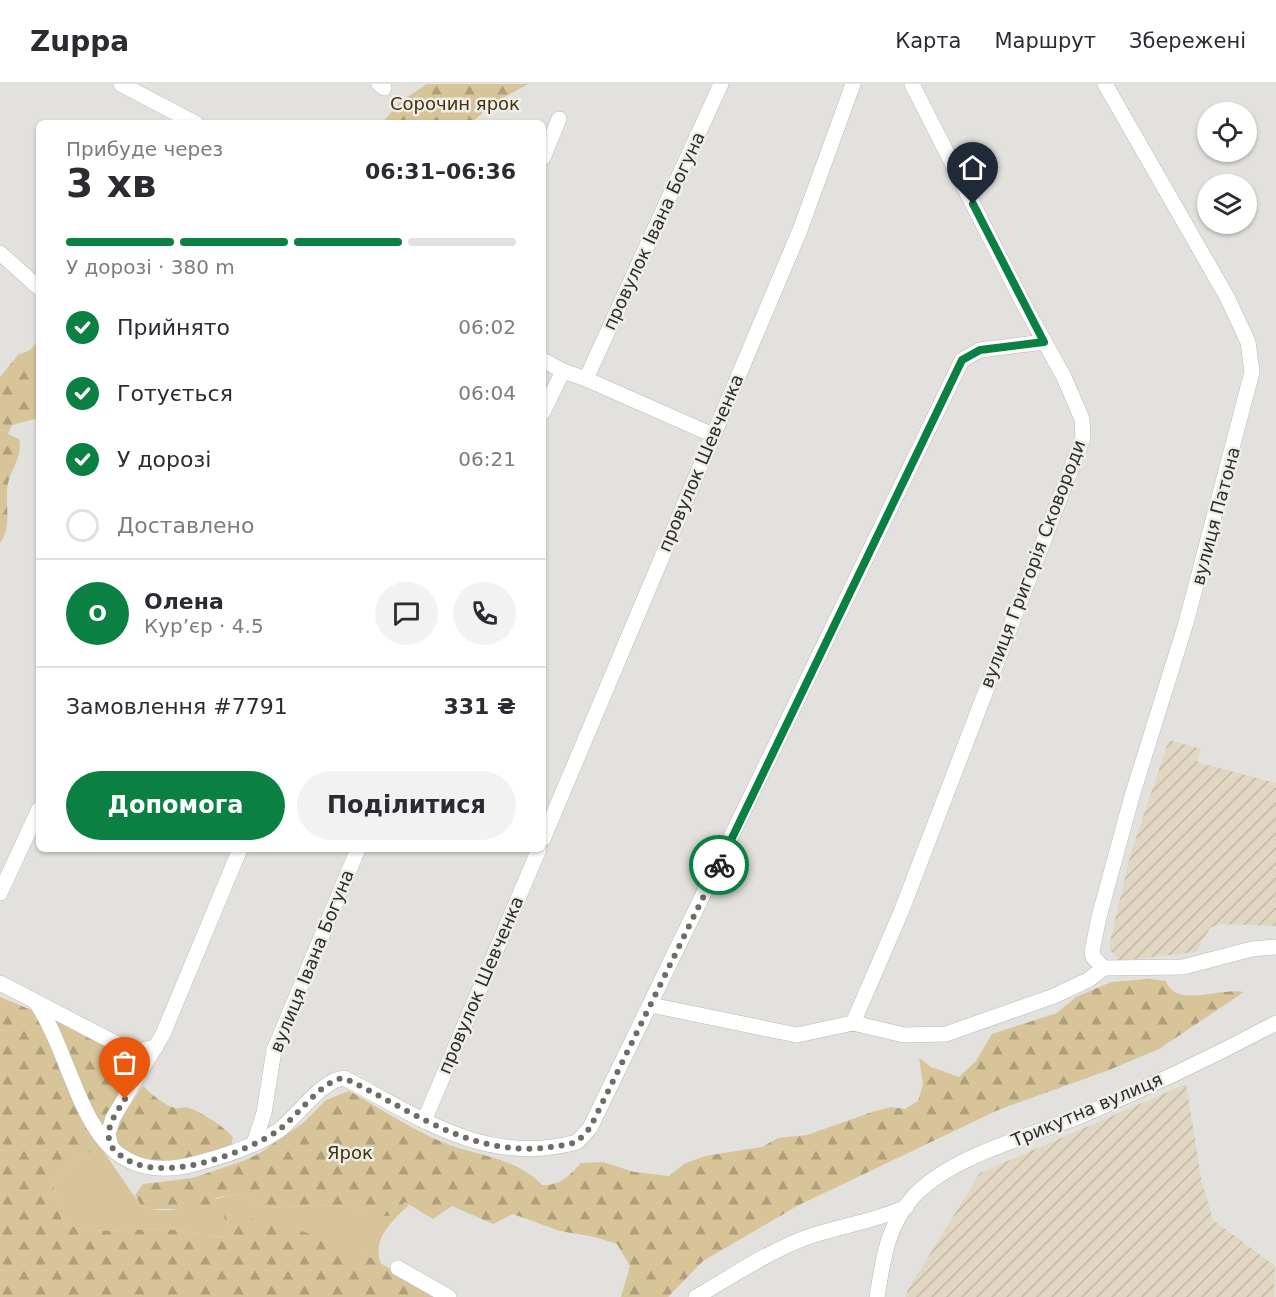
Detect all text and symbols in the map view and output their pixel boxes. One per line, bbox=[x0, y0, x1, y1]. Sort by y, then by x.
text: Zuppa bbox=[30, 25, 129, 58]
text: Карта bbox=[895, 29, 961, 53]
text: Маршрут bbox=[994, 29, 1096, 53]
text: Збережені bbox=[1129, 29, 1246, 53]
park label: Сорочин ярок bbox=[390, 93, 520, 114]
map controls bbox=[1197, 102, 1257, 234]
button: locate bbox=[1197, 102, 1257, 162]
street label: провулок Івана Богуна bbox=[598, 128, 709, 333]
text: Прибуде через bbox=[66, 137, 223, 161]
pin bbox=[947, 142, 998, 204]
icon: home bbox=[956, 151, 989, 184]
text: 06:31–06:36 bbox=[365, 159, 516, 184]
text: 3 хв bbox=[66, 161, 157, 206]
button: layers bbox=[1197, 174, 1257, 234]
text: У дорозі · 380 m bbox=[66, 255, 235, 279]
icon: check bbox=[66, 311, 99, 344]
text: Прийнято bbox=[117, 315, 230, 340]
text: 06:02 bbox=[458, 315, 516, 339]
street label: провулок Шевченка bbox=[654, 371, 747, 555]
icon: check bbox=[66, 377, 99, 410]
text: Готується bbox=[117, 381, 233, 406]
text: 06:04 bbox=[458, 381, 516, 405]
street label: вулиця Григорія Сковороди bbox=[976, 437, 1090, 691]
icon: check bbox=[66, 443, 99, 476]
street label: вулиця Патона bbox=[1187, 445, 1244, 587]
text: У дорозі bbox=[117, 447, 211, 472]
text: 06:21 bbox=[458, 447, 516, 471]
text: Доставлено bbox=[117, 513, 254, 538]
button: chat bbox=[375, 582, 438, 645]
button: phone bbox=[453, 582, 516, 645]
text: Олена bbox=[144, 589, 224, 614]
text: О bbox=[88, 601, 107, 626]
text: Кур’єр · 4.5 bbox=[144, 614, 264, 638]
text: Замовлення #7791 bbox=[66, 694, 288, 719]
text: 331 ₴ bbox=[444, 694, 516, 719]
button: Допомога bbox=[66, 771, 285, 840]
button: Поділитися bbox=[297, 771, 516, 840]
courier bbox=[689, 835, 749, 895]
icon: bike bbox=[703, 849, 736, 882]
street label: вулиця Івана Богуна bbox=[265, 866, 358, 1055]
street label: провулок Шевченка bbox=[434, 893, 527, 1077]
pin bbox=[99, 1037, 150, 1099]
icon: bag bbox=[108, 1046, 141, 1079]
street label: Трикутна вулиця bbox=[1007, 1068, 1166, 1151]
park label: Ярок bbox=[327, 1142, 373, 1163]

